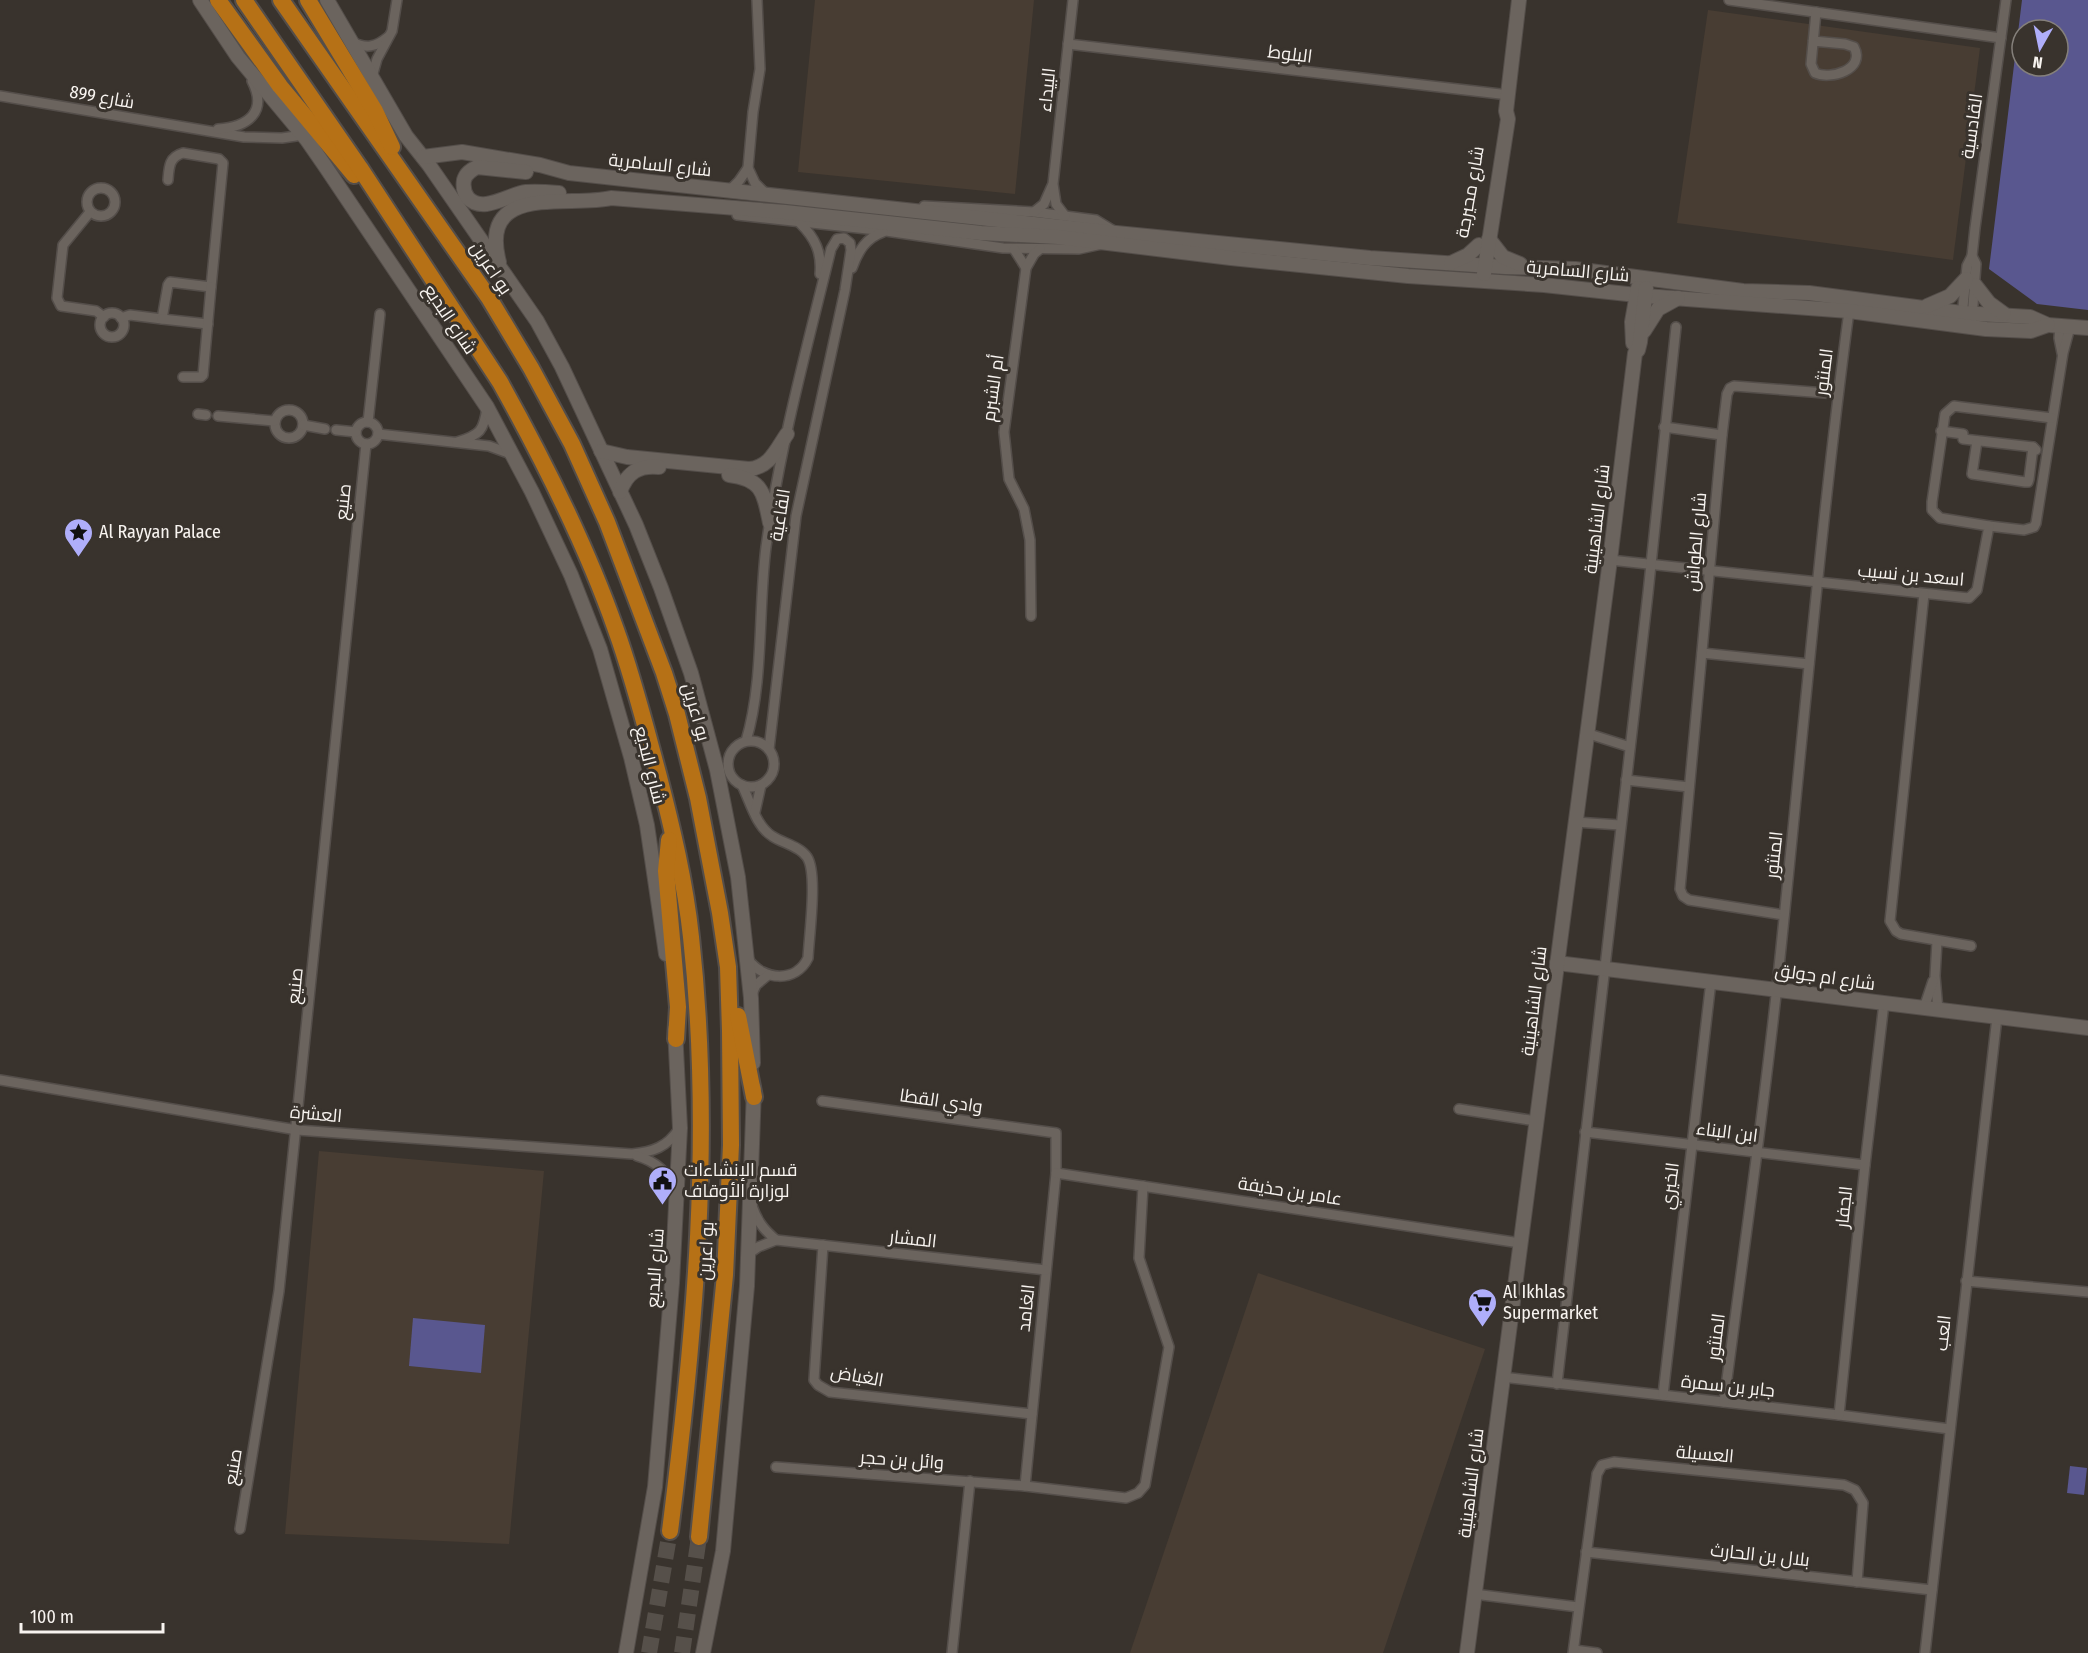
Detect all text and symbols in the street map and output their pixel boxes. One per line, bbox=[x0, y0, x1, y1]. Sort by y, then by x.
north arrow bbox=[2010, 18, 2070, 78]
street label: البلوط bbox=[1266, 40, 1314, 68]
text: N bbox=[2032, 52, 2044, 72]
street label: البيداء bbox=[1034, 67, 1060, 113]
street label: شارع 899 bbox=[68, 80, 136, 114]
street label: القادسية bbox=[1957, 92, 1987, 160]
street label: شارع محيرجة bbox=[1451, 144, 1490, 240]
street label: شارع السامرية bbox=[607, 149, 713, 182]
street label: بو اعرين bbox=[465, 237, 517, 299]
street label: شارع السامرية bbox=[1526, 256, 1630, 287]
street label: شارع البديع bbox=[418, 280, 481, 359]
street label: المنثور bbox=[1810, 347, 1838, 398]
street label: أم الشبرم bbox=[977, 353, 1010, 423]
street label: شارع الشاهينية bbox=[1579, 463, 1616, 575]
street label: صنيع bbox=[330, 483, 357, 522]
street label: القاعية bbox=[765, 487, 795, 543]
street label: شارع الطواش bbox=[1681, 492, 1712, 593]
place icon: Al Rayyan Palace bbox=[62, 516, 94, 558]
place label: Al Rayyan Palace bbox=[99, 521, 221, 543]
street label: اسعد بن نسيب bbox=[1857, 559, 1965, 591]
street label: بو اعرين bbox=[677, 681, 715, 743]
street label: شارع البديع bbox=[629, 724, 670, 807]
street label: المنثور bbox=[1760, 830, 1787, 881]
street label: شارع الشاهينية bbox=[1516, 945, 1553, 1057]
street label: شارع ام جولق bbox=[1773, 959, 1876, 996]
street label: صنيع bbox=[282, 967, 309, 1006]
street label: وادي القطا bbox=[898, 1084, 984, 1121]
street label: العشرة bbox=[289, 1101, 343, 1127]
street label: ابن البناء bbox=[1695, 1117, 1759, 1147]
place label: قسم الإنشاءات لوزارة الأوقاف bbox=[684, 1159, 797, 1202]
street label: الخيري bbox=[1656, 1161, 1687, 1211]
public building icon: قسم الإنشاءات لوزارة الأوقاف bbox=[647, 1164, 679, 1206]
street label: عامر بن حذيفة bbox=[1236, 1172, 1344, 1210]
street label: الجفار bbox=[1831, 1185, 1857, 1230]
street label: بو اعرين bbox=[693, 1221, 719, 1281]
street label: المشار bbox=[887, 1225, 938, 1252]
street label: شارع البديع bbox=[641, 1227, 670, 1309]
place label: Al Ikhlas Supermarket bbox=[1503, 1281, 1598, 1324]
street label: الغامد bbox=[1013, 1283, 1039, 1333]
supermarket icon: Al Ikhlas Supermarket bbox=[1466, 1286, 1498, 1328]
street label: المنثور bbox=[1702, 1312, 1730, 1363]
street label: العب bbox=[1930, 1314, 1956, 1352]
street label: الغياض bbox=[829, 1361, 885, 1391]
street label: جابر بن سمرة bbox=[1680, 1370, 1776, 1402]
street label: شارع الشاهينية bbox=[1453, 1427, 1490, 1539]
street label: العسيلة bbox=[1675, 1441, 1735, 1467]
street label: وائل بن حجر bbox=[858, 1446, 945, 1474]
street label: صنيع bbox=[219, 1447, 248, 1487]
street label: بلال بن الحارث bbox=[1709, 1539, 1811, 1571]
scale bar bbox=[21, 1596, 164, 1634]
text: 100 m bbox=[30, 1606, 74, 1628]

